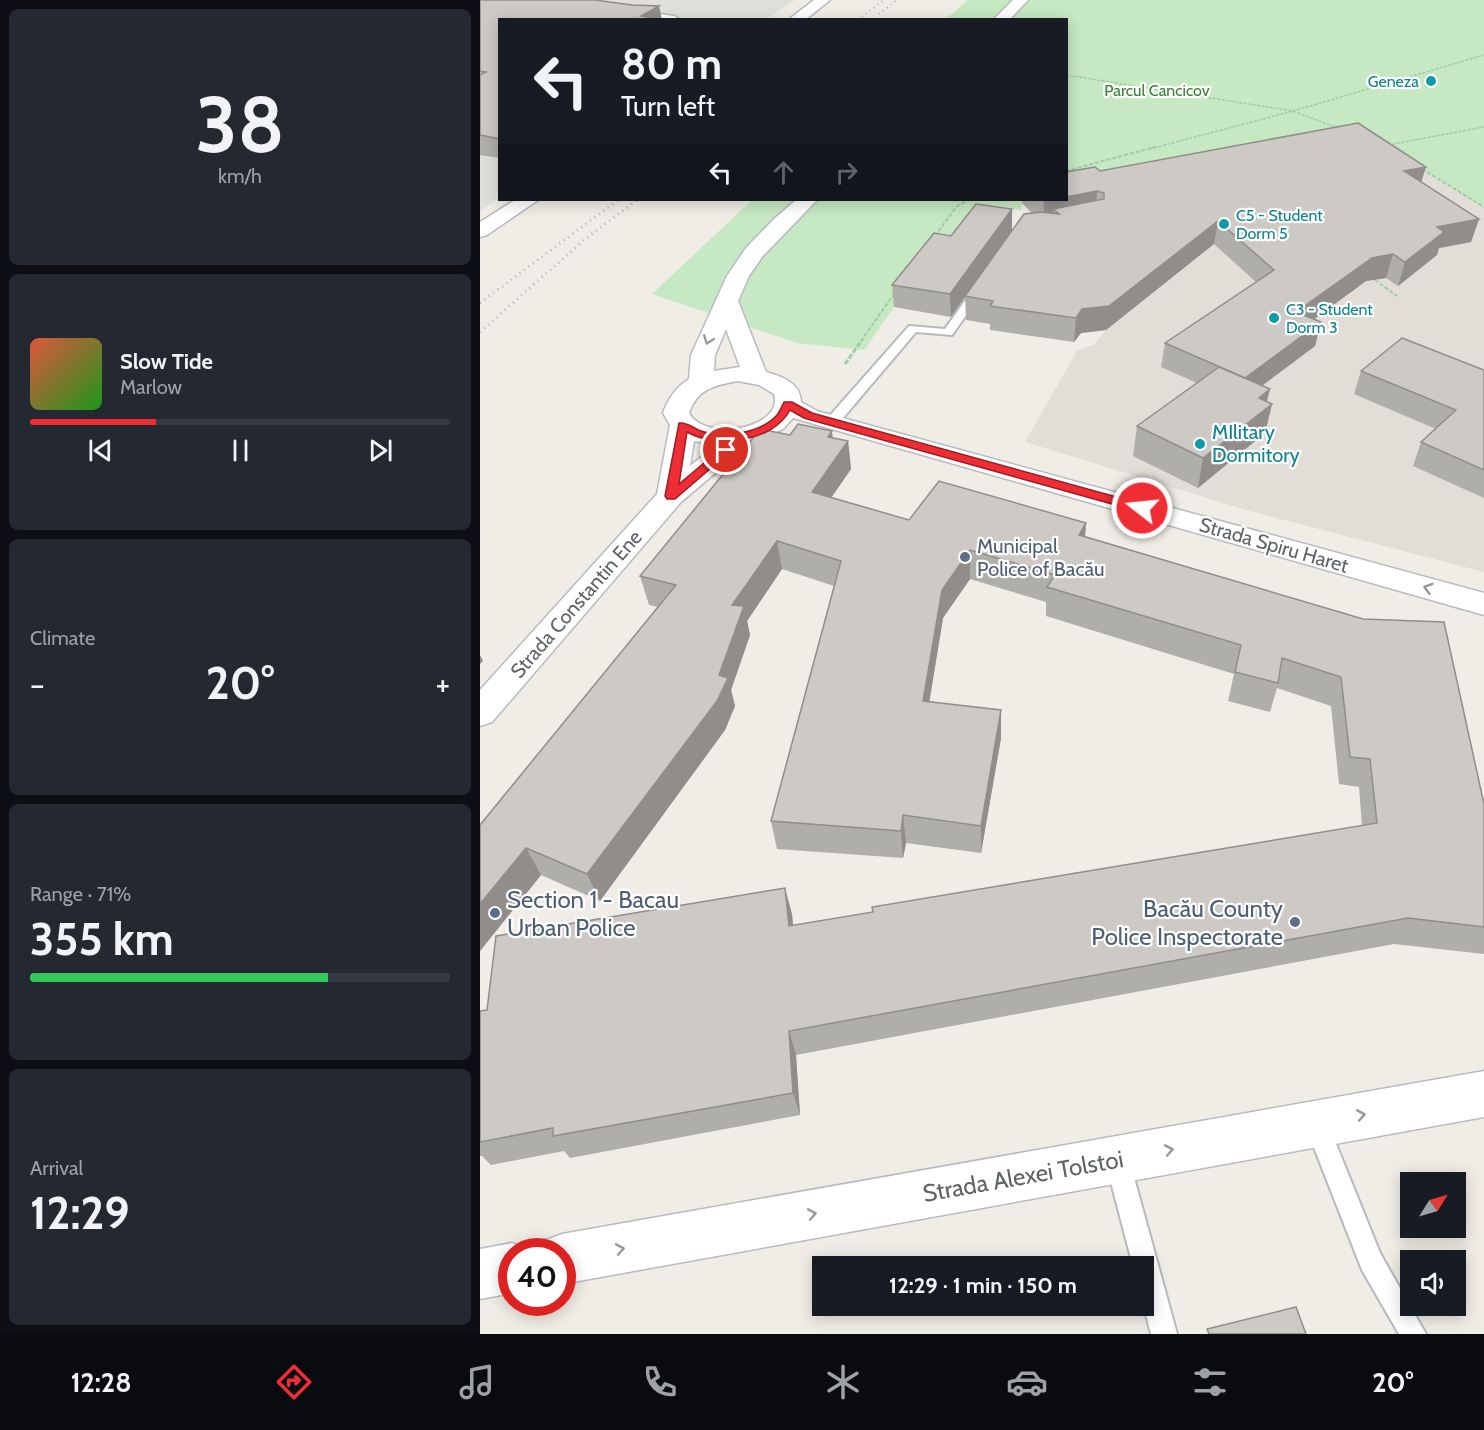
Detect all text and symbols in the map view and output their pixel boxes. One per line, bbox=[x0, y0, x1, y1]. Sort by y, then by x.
text: 80 m bbox=[621, 38, 722, 90]
icon: left bbox=[522, 42, 600, 120]
place label: Geneza bbox=[1368, 72, 1419, 91]
marker: Geneza bbox=[1424, 74, 1438, 88]
text: 38 bbox=[195, 77, 285, 172]
park label: Parcul Cancicov bbox=[1104, 81, 1210, 100]
text: Turn left bbox=[621, 90, 715, 123]
icon: left bbox=[704, 156, 737, 189]
icon: ahead bbox=[767, 156, 800, 189]
icon: right bbox=[830, 156, 863, 189]
text: km/h bbox=[218, 164, 262, 188]
place label: C5 - Student Dorm 5 bbox=[1236, 206, 1323, 243]
marker: C5 - Student Dorm 5 bbox=[1217, 217, 1231, 231]
place label: C3 - Student Dorm 3 bbox=[1286, 300, 1373, 337]
marker: C3 - Student Dorm 3 bbox=[1267, 311, 1281, 325]
one-way arrow bbox=[703, 335, 716, 345]
text: Slow Tide bbox=[120, 348, 213, 375]
text: Marlow bbox=[120, 375, 182, 399]
place label: MIlitary Dormitory bbox=[1212, 420, 1300, 467]
pin bbox=[700, 424, 751, 475]
icon: arrive bbox=[709, 433, 742, 466]
icon: previous bbox=[84, 434, 117, 467]
icon: pause bbox=[224, 434, 257, 467]
icon: next bbox=[364, 434, 397, 467]
marker: MIlitary Dormitory bbox=[1193, 437, 1207, 451]
position arrow bbox=[1110, 476, 1174, 540]
street label: Strada Spiru Haret bbox=[1197, 512, 1352, 578]
street label: Strada Constantin Ene bbox=[505, 525, 647, 683]
place label: Municipal Police of Bacău bbox=[977, 534, 1105, 581]
marker: Municipal Police of Bacău bbox=[958, 550, 972, 564]
one-way arrow bbox=[1423, 583, 1434, 595]
text: Climate bbox=[30, 626, 95, 650]
text: 20° bbox=[206, 656, 274, 710]
text: − bbox=[30, 664, 45, 704]
text: + bbox=[435, 664, 450, 704]
text: Range · 71% bbox=[30, 882, 131, 906]
place label: Section 1 - Bacau Urban Police bbox=[507, 885, 679, 942]
place label: Bacău County Police Inspectorate bbox=[1091, 894, 1283, 951]
marker: Section 1 - Bacau Urban Police bbox=[488, 906, 502, 920]
text: 355 km bbox=[30, 912, 174, 966]
marker: Bacău County Police Inspectorate bbox=[1288, 915, 1302, 929]
one-way arrow bbox=[1357, 1110, 1366, 1122]
street label: Strada Alexei Tolstoi bbox=[921, 1144, 1125, 1208]
one-way arrow bbox=[1165, 1144, 1174, 1156]
text: Arrival bbox=[30, 1156, 83, 1180]
north arrow bbox=[1400, 1172, 1466, 1238]
map controls bbox=[1400, 1172, 1466, 1316]
text: 12:29 bbox=[30, 1186, 130, 1240]
one-way arrow bbox=[807, 1208, 817, 1221]
speed limit sign: 40 bbox=[498, 1238, 576, 1316]
one-way arrow bbox=[615, 1243, 625, 1255]
button: sound bbox=[1400, 1250, 1466, 1316]
text: 12:29 · 1 min · 150 m bbox=[889, 1272, 1077, 1299]
icon: directions bbox=[273, 1361, 315, 1403]
icon: music bbox=[456, 1361, 498, 1403]
icon: phone bbox=[639, 1361, 681, 1403]
icon: climate bbox=[822, 1361, 864, 1403]
icon: car bbox=[1006, 1361, 1048, 1403]
icon: filters bbox=[1189, 1361, 1231, 1403]
text: 12:28 bbox=[71, 1366, 131, 1399]
text: 20° bbox=[1372, 1366, 1413, 1399]

